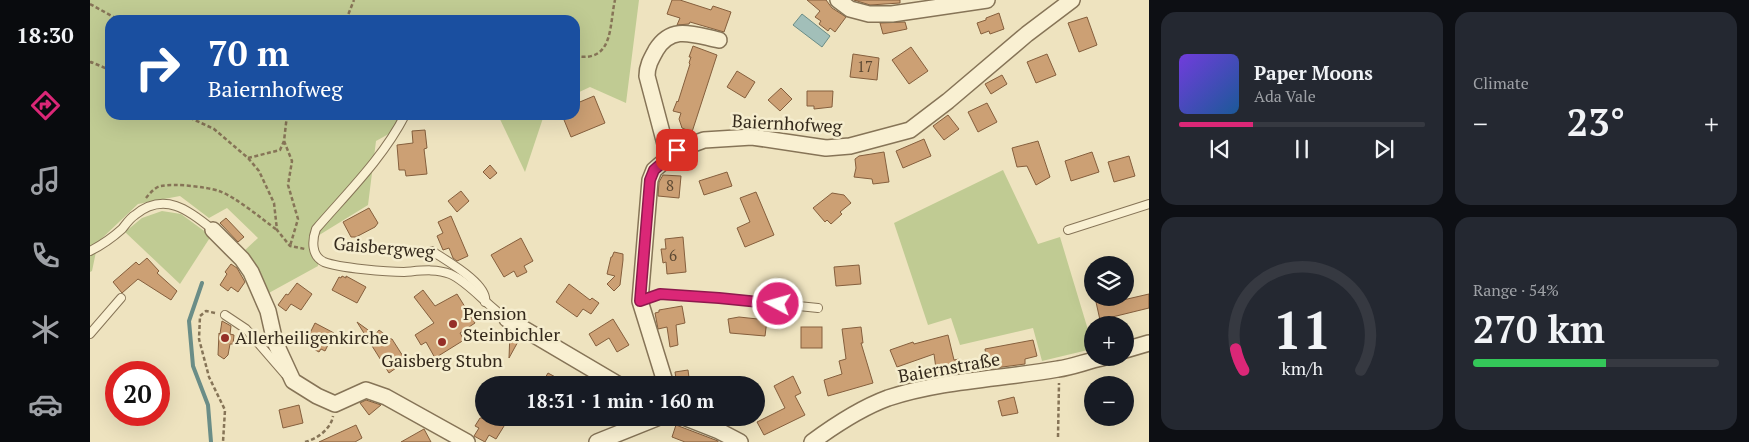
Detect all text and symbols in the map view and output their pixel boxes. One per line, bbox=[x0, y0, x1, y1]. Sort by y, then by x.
text: 18:30 bbox=[16, 20, 74, 49]
text: 70 m bbox=[208, 30, 289, 76]
icon: right bbox=[125, 35, 190, 100]
house number: 17 bbox=[857, 56, 873, 76]
text: Paper Moons bbox=[1254, 60, 1373, 85]
text: Climate bbox=[1473, 72, 1529, 94]
text: Baiernhofweg bbox=[208, 74, 343, 103]
text: Ada Vale bbox=[1254, 85, 1316, 107]
icon: directions bbox=[28, 88, 63, 123]
text: 23° bbox=[1567, 97, 1625, 147]
text: − bbox=[1473, 105, 1488, 142]
text: + bbox=[1704, 105, 1719, 142]
street label: Baiernhofweg bbox=[731, 108, 843, 138]
pin bbox=[656, 129, 698, 171]
icon: previous bbox=[1206, 135, 1234, 163]
icon: pause bbox=[1288, 135, 1316, 163]
icon: next bbox=[1370, 135, 1398, 163]
icon: arrive bbox=[663, 136, 691, 164]
icon: music bbox=[28, 163, 63, 198]
house number: 8 bbox=[666, 175, 674, 195]
street label: Gaisbergweg bbox=[333, 231, 436, 263]
icon: phone bbox=[28, 238, 63, 273]
house number: 6 bbox=[669, 245, 677, 265]
map controls bbox=[1084, 256, 1134, 426]
button: layers bbox=[1084, 256, 1134, 306]
position arrow bbox=[751, 277, 803, 329]
text: Range · 54% bbox=[1473, 279, 1559, 301]
text: 11 bbox=[1273, 295, 1331, 364]
place label: Pension Steinbichler bbox=[463, 301, 560, 346]
text: 270 km bbox=[1473, 304, 1605, 354]
icon: climate bbox=[28, 312, 63, 347]
button: + bbox=[1084, 316, 1134, 366]
marker: Pension Steinbichler bbox=[447, 318, 459, 330]
place label: Allerheiligenkirche bbox=[235, 325, 389, 349]
marker: Allerheiligenkirche bbox=[219, 332, 231, 344]
marker: Gaisberg Stubn bbox=[436, 336, 448, 348]
street label: Baiernstraße bbox=[896, 346, 1002, 388]
place label: Gaisberg Stubn bbox=[381, 348, 503, 372]
text: km/h bbox=[1281, 356, 1323, 380]
speed limit sign: 20 bbox=[105, 361, 170, 426]
button: − bbox=[1084, 376, 1134, 426]
icon: car bbox=[28, 387, 63, 422]
text: 18:31 · 1 min · 160 m bbox=[526, 388, 714, 413]

